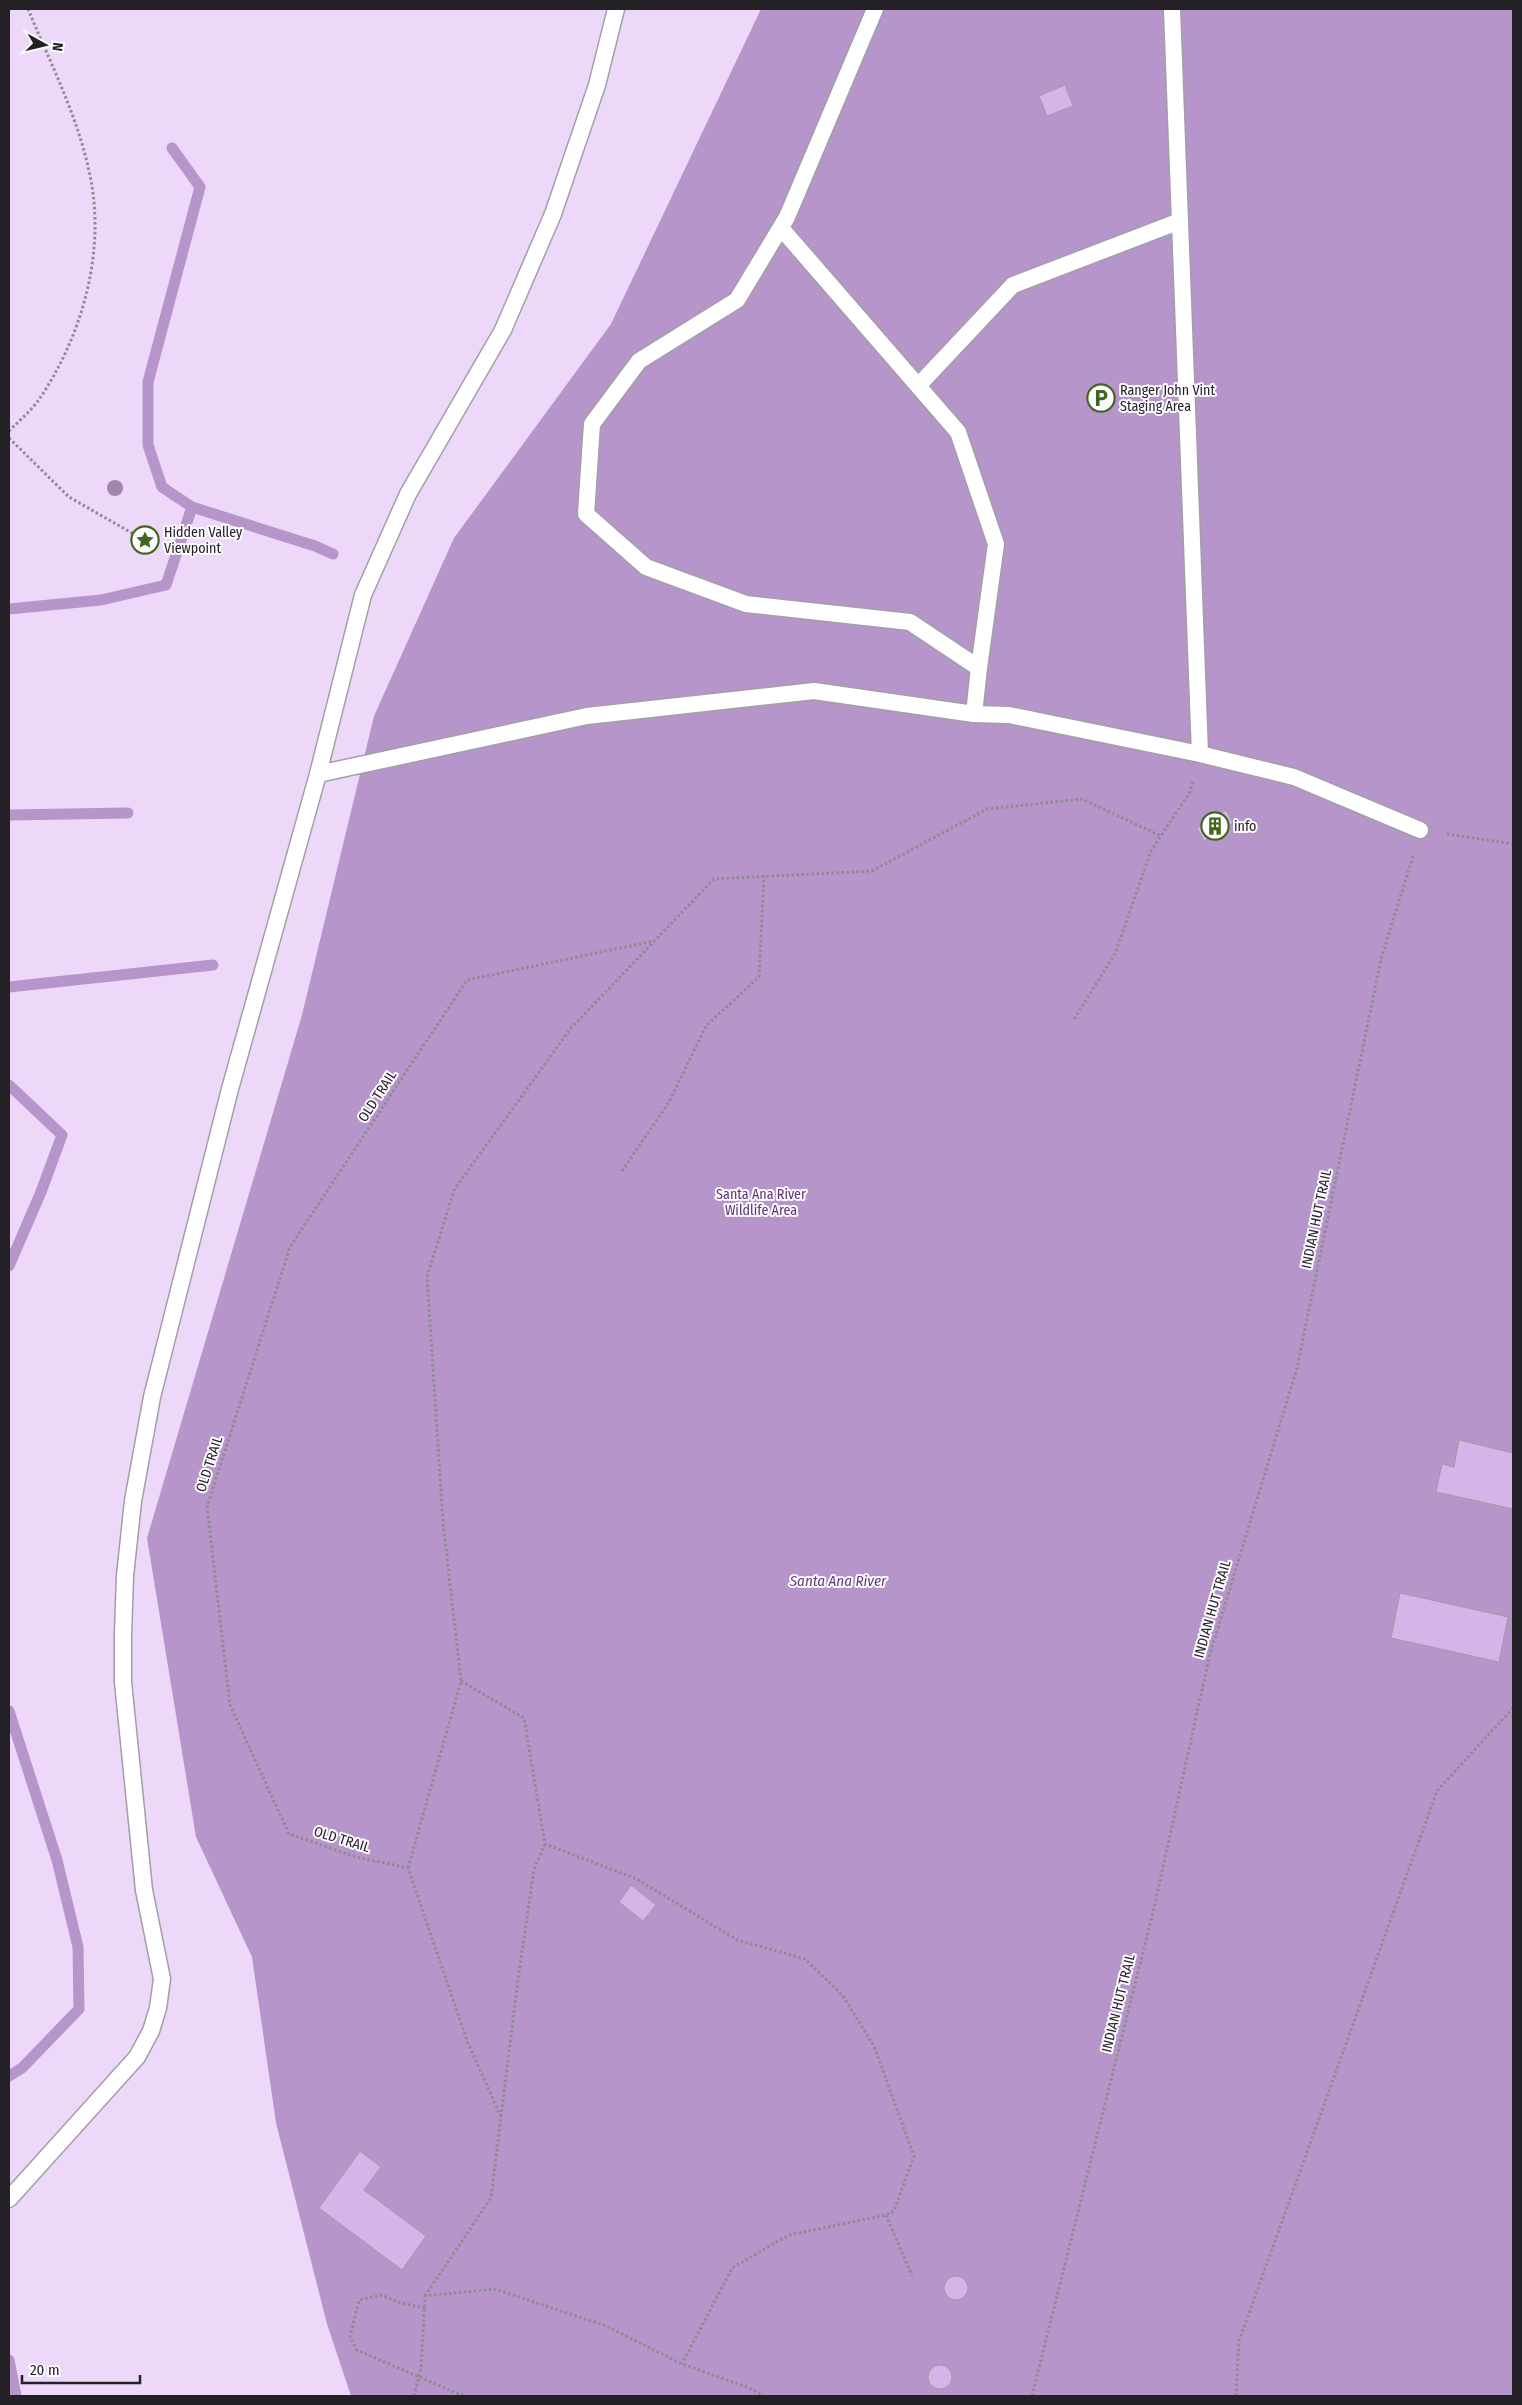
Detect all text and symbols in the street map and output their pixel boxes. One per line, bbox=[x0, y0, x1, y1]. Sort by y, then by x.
north arrow bbox=[20, 20, 70, 70]
text: N bbox=[48, 41, 66, 52]
place label: Ranger John Vint Staging Area bbox=[1120, 382, 1215, 415]
parking icon: Ranger John Vint Staging Area bbox=[1086, 383, 1116, 413]
place label: Hidden Valley Viewpoint bbox=[164, 524, 243, 557]
place icon: Hidden Valley Viewpoint bbox=[130, 525, 160, 555]
building icon: info bbox=[1200, 811, 1230, 841]
place label: info bbox=[1234, 818, 1256, 835]
street label: OLD TRAIL bbox=[355, 1067, 400, 1125]
street label: INDIAN HUT TRAIL bbox=[1298, 1168, 1335, 1270]
park label: Santa Ana River Wildlife Area bbox=[716, 1186, 806, 1219]
street label: OLD TRAIL bbox=[192, 1434, 226, 1494]
street label: INDIAN HUT TRAIL bbox=[1190, 1558, 1235, 1660]
water label: Santa Ana River bbox=[789, 1572, 887, 1590]
street label: OLD TRAIL bbox=[312, 1823, 372, 1856]
street label: INDIAN HUT TRAIL bbox=[1098, 1952, 1139, 2054]
scale bar bbox=[22, 2352, 140, 2384]
text: 20 m bbox=[30, 2361, 60, 2379]

